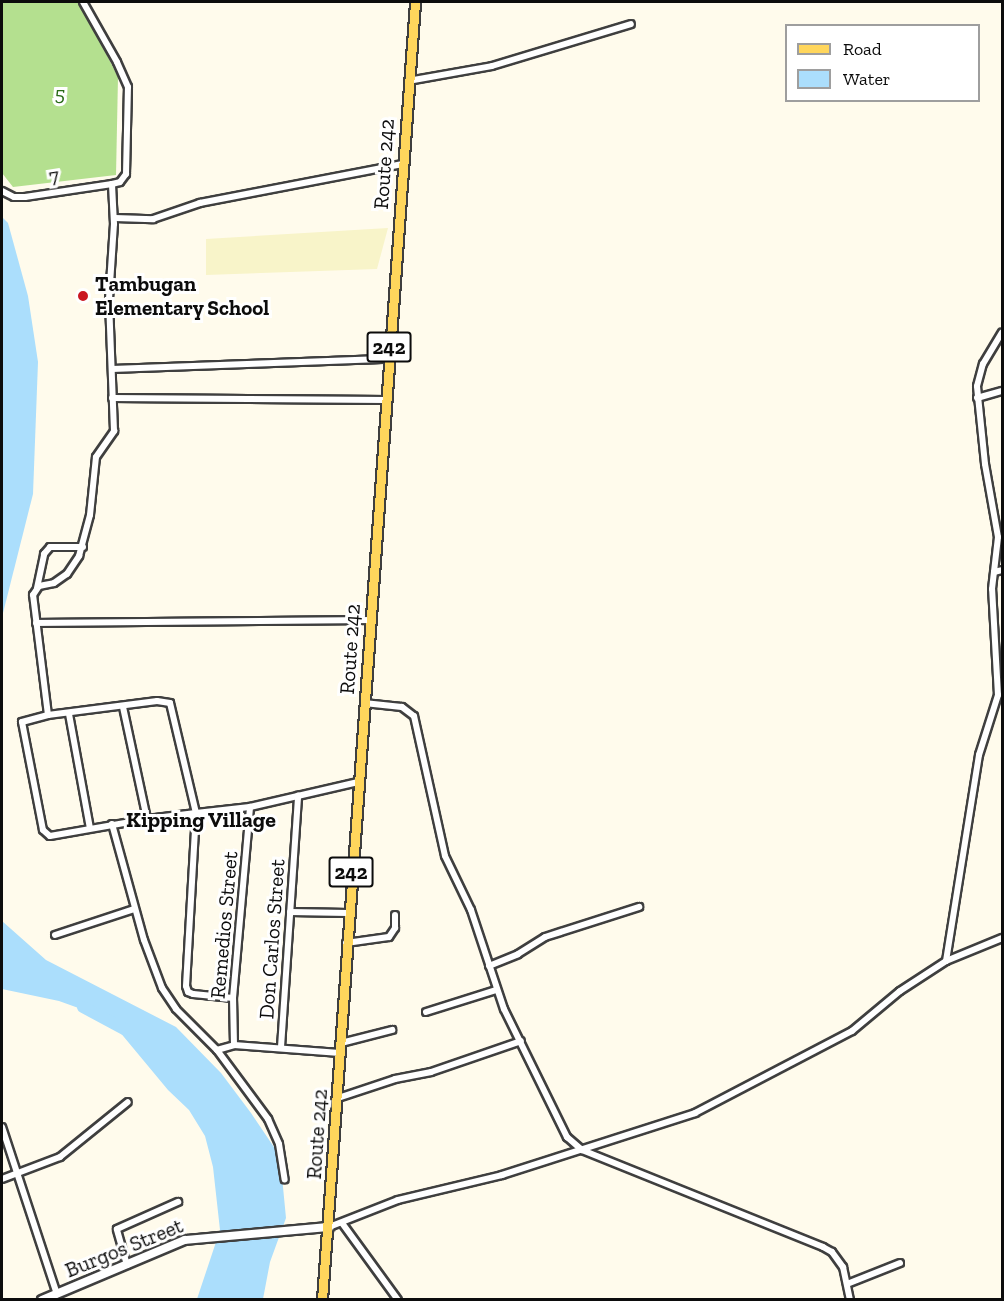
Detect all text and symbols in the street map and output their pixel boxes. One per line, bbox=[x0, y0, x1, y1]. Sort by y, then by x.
legend bbox=[785, 24, 980, 102]
text: Road bbox=[843, 38, 882, 60]
text: Water bbox=[843, 68, 890, 90]
park label: 5 bbox=[55, 81, 65, 107]
street label: Route 242 bbox=[368, 118, 400, 210]
street label: 7 bbox=[47, 163, 61, 189]
place label: Tambugan Elementary School bbox=[95, 271, 270, 321]
marker: Tambugan Elementary School bbox=[76, 289, 90, 303]
road number: 242 bbox=[366, 330, 412, 364]
street label: Route 242 bbox=[334, 603, 366, 695]
district label: Kipping Village bbox=[126, 807, 276, 833]
street label: Remedios Street bbox=[205, 850, 243, 1000]
road number: 242 bbox=[328, 855, 374, 889]
street label: Don Carlos Street bbox=[254, 858, 290, 1020]
street label: Route 242 bbox=[301, 1088, 333, 1180]
street label: Burgos Street bbox=[61, 1213, 187, 1283]

